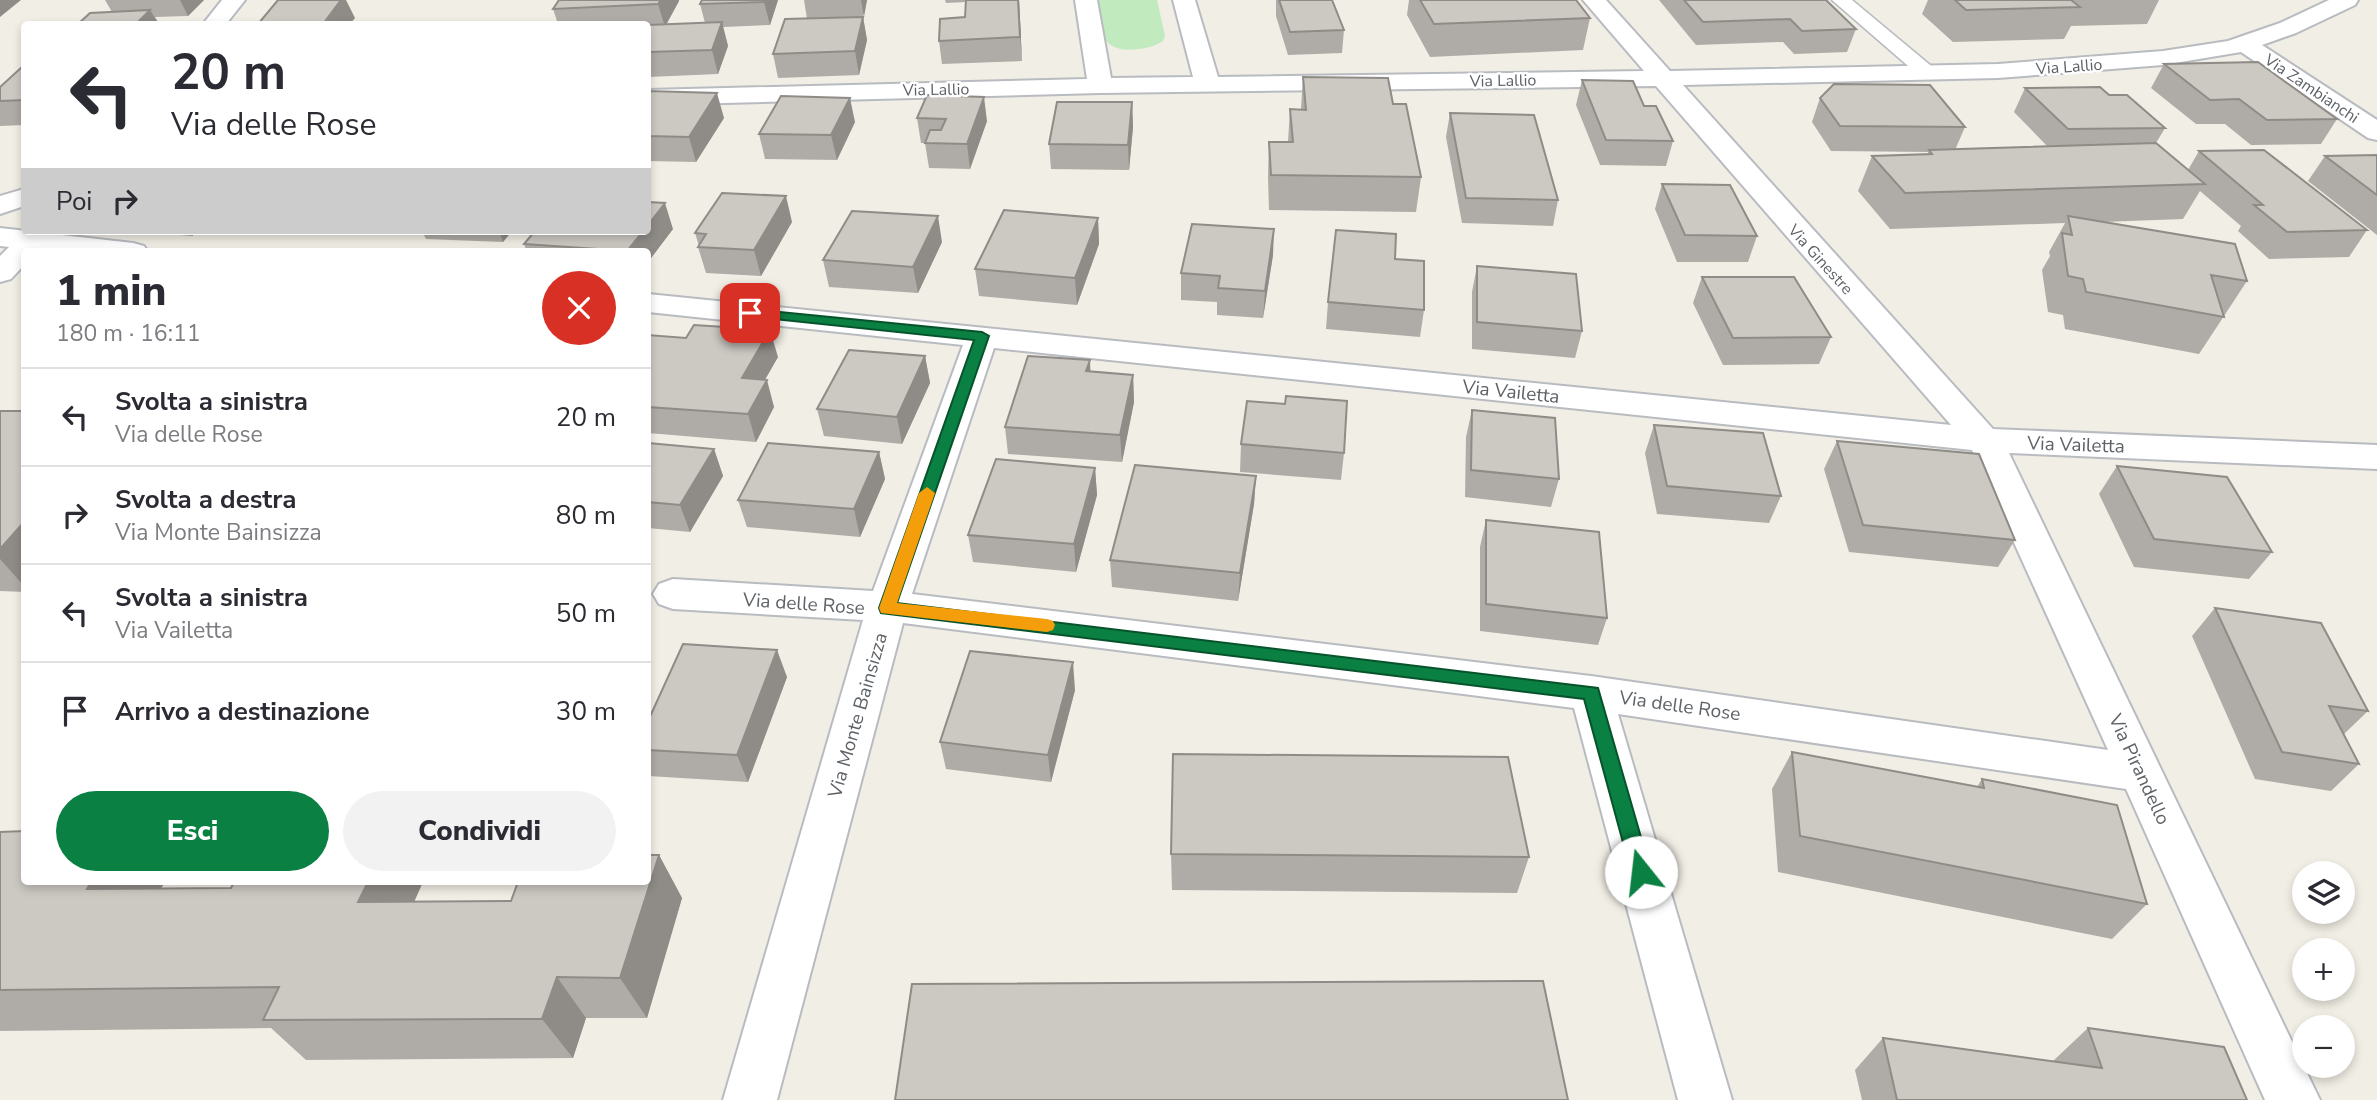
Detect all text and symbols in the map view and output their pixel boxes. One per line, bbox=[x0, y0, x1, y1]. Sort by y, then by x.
text: 20 m bbox=[171, 39, 286, 106]
icon: left bbox=[56, 49, 147, 140]
street label: Via Zambianchi bbox=[2259, 49, 2363, 129]
street label: Via Lallio bbox=[2034, 54, 2103, 80]
street label: Via Lallio bbox=[1469, 69, 1537, 93]
street label: Via Lallio bbox=[902, 78, 970, 102]
text: Via delle Rose bbox=[171, 103, 377, 146]
icon: right bbox=[106, 182, 144, 220]
text: Poi bbox=[56, 184, 92, 219]
street label: Via Ginestre bbox=[1782, 219, 1858, 300]
text: 1 min bbox=[56, 263, 166, 320]
button: close bbox=[542, 271, 616, 345]
pin bbox=[720, 283, 780, 343]
icon: arrive bbox=[731, 294, 769, 332]
text: 180 m · 16:11 bbox=[56, 318, 201, 349]
street label: Via Vailetta bbox=[1460, 374, 1561, 410]
text: Svolta a sinistra bbox=[115, 384, 308, 419]
icon: left bbox=[56, 398, 94, 436]
text: 20 m bbox=[556, 400, 616, 435]
text: Via delle Rose bbox=[115, 419, 263, 450]
street label: Via Vailetta bbox=[2026, 430, 2125, 460]
text: Svolta a destra bbox=[115, 482, 297, 517]
icon: right bbox=[56, 496, 94, 534]
text: 80 m bbox=[556, 498, 616, 533]
text: Via Monte Bainsizza bbox=[115, 517, 322, 548]
text: Svolta a sinistra bbox=[115, 580, 308, 615]
street label: Via delle Rose bbox=[741, 587, 866, 621]
icon: left bbox=[56, 594, 94, 632]
text: 50 m bbox=[556, 596, 616, 631]
text: Via Vailetta bbox=[115, 615, 233, 646]
street label: Via Monte Bainsizza bbox=[822, 630, 894, 802]
street label: Via delle Rose bbox=[1617, 684, 1742, 727]
icon: arrive bbox=[56, 692, 94, 730]
text: Arrivo a destinazione bbox=[115, 694, 370, 729]
text: 30 m bbox=[556, 694, 616, 729]
street label: Via Pirandello bbox=[2102, 709, 2176, 829]
button: Esci bbox=[56, 791, 329, 871]
button: Condividi bbox=[343, 791, 616, 871]
position arrow bbox=[1604, 835, 1678, 909]
map controls bbox=[2292, 861, 2355, 1078]
button: layers bbox=[2292, 861, 2355, 924]
button: + bbox=[2292, 938, 2355, 1001]
button: − bbox=[2292, 1015, 2355, 1078]

